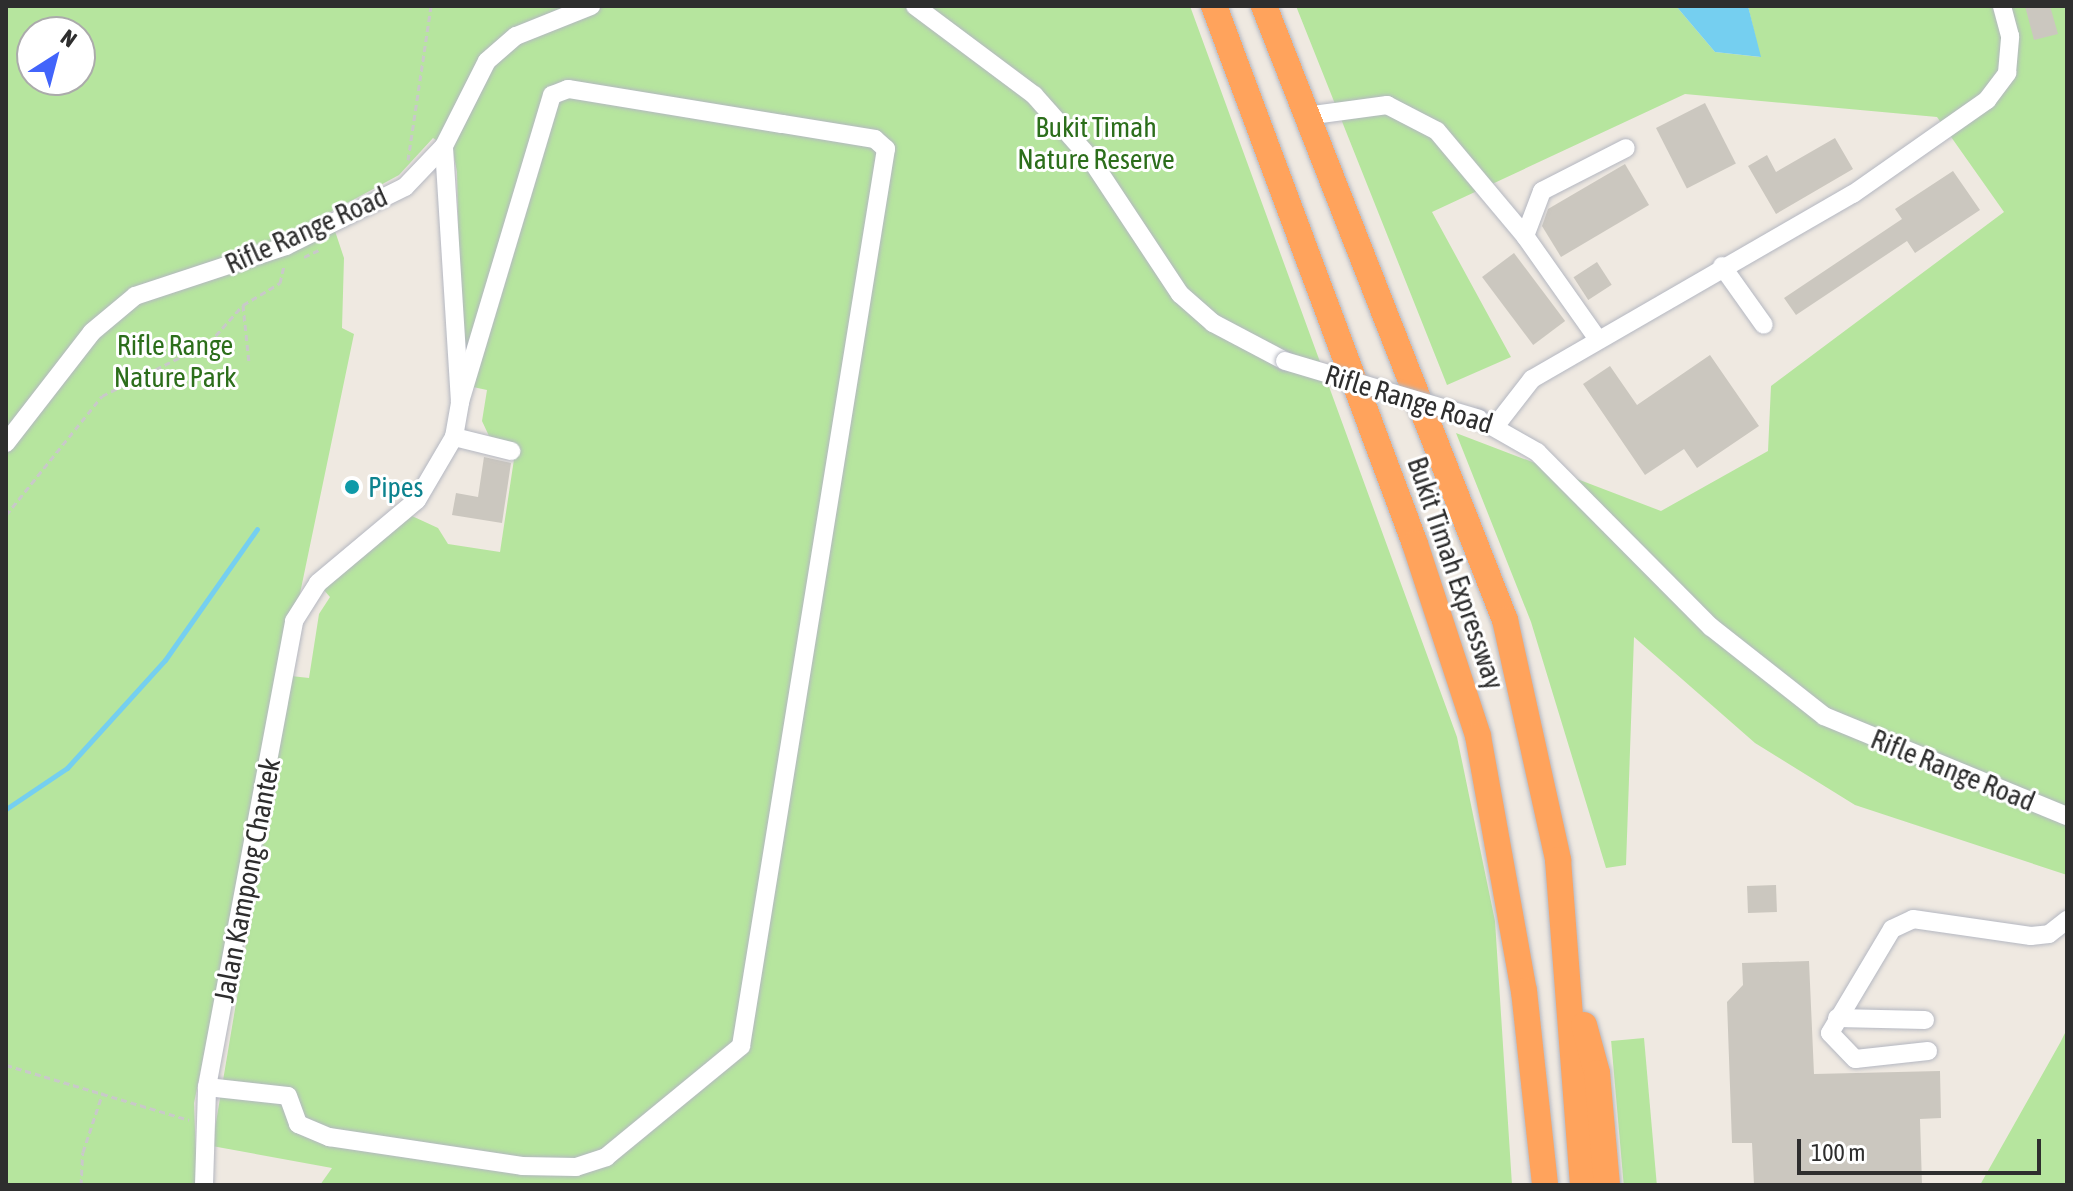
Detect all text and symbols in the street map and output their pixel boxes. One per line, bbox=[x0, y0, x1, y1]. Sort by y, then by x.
north arrow bbox=[16, 16, 96, 96]
text: N bbox=[56, 24, 82, 53]
park label: Bukit Timah Nature Reserve bbox=[1017, 110, 1175, 176]
street label: Rifle Range Road bbox=[220, 179, 392, 281]
park label: Rifle Range Nature Park bbox=[114, 328, 236, 394]
street label: Rifle Range Road bbox=[1321, 358, 1497, 440]
street label: Bukit Timah Expressway bbox=[1400, 452, 1512, 694]
place label: Pipes bbox=[368, 470, 423, 504]
marker: Pipes bbox=[343, 478, 361, 496]
street label: Rifle Range Road bbox=[1866, 722, 2040, 818]
street label: Jalan Kampong Chantek bbox=[207, 755, 287, 1005]
scale bar bbox=[1801, 1123, 2045, 1173]
text: 100 m bbox=[1811, 1139, 1865, 1166]

